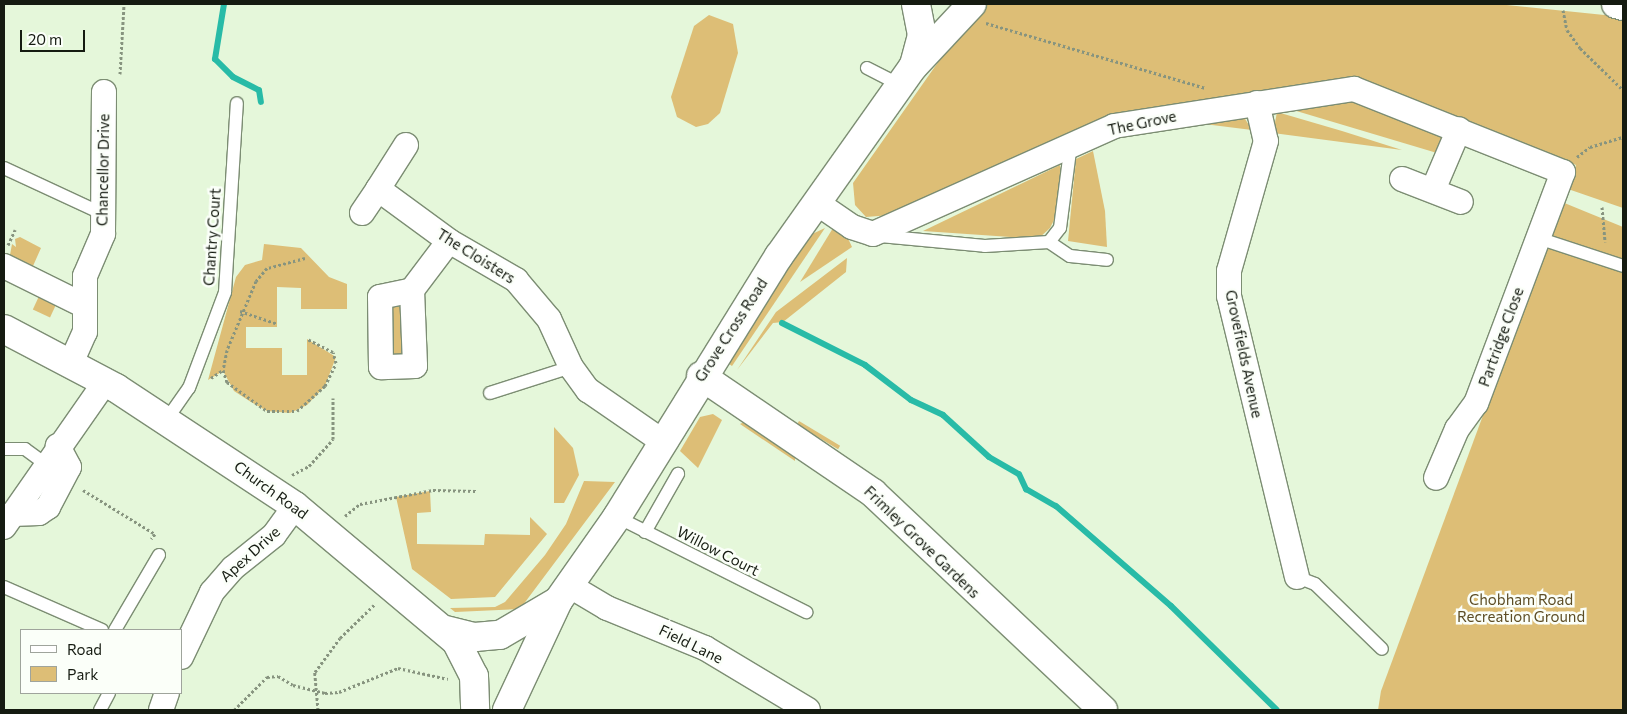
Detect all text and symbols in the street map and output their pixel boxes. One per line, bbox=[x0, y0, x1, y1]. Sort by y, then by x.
scale bar bbox=[22, 20, 88, 52]
text: 20 m bbox=[28, 30, 62, 48]
street label: The Grove bbox=[1106, 107, 1178, 139]
street label: Chancellor Drive bbox=[93, 114, 113, 226]
street label: Chantry Court bbox=[200, 188, 224, 286]
street label: The Cloisters bbox=[433, 225, 519, 287]
street label: Grove Cross Road bbox=[691, 275, 771, 385]
street label: Partridge Close bbox=[1475, 285, 1527, 389]
street label: Grovefields Avenue bbox=[1222, 288, 1266, 420]
street label: Church Road bbox=[231, 457, 311, 523]
street label: Frimley Grove Gardens bbox=[860, 482, 984, 602]
street label: Apex Drive bbox=[216, 522, 284, 586]
street label: Willow Court bbox=[674, 523, 762, 579]
park label: Chobham Road Recreation Ground bbox=[1457, 590, 1585, 625]
street label: Field Lane bbox=[656, 621, 726, 667]
legend bbox=[20, 629, 182, 694]
text: Road bbox=[67, 640, 102, 658]
text: Park bbox=[67, 665, 98, 683]

